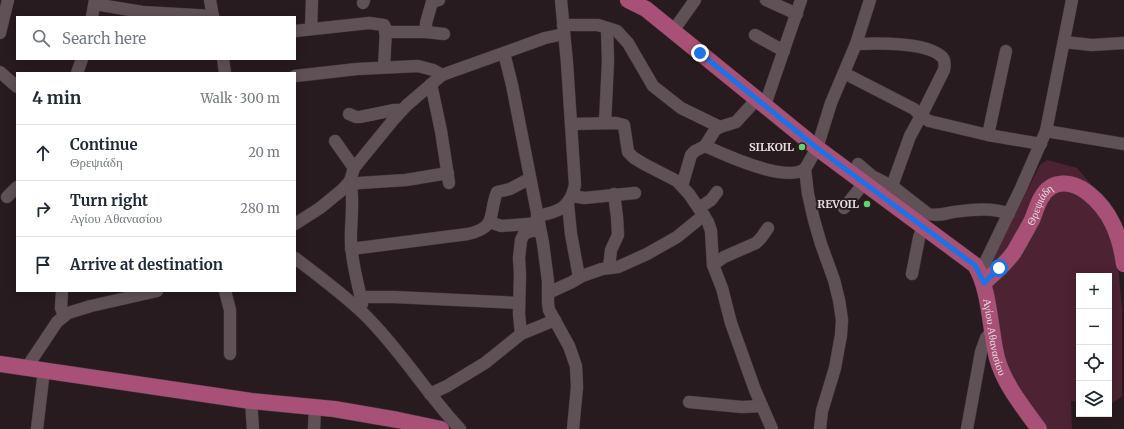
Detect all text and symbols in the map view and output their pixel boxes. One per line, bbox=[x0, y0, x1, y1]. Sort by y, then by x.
search box bbox=[16, 16, 296, 60]
icon: search bbox=[30, 27, 52, 49]
text: Search here bbox=[62, 29, 146, 48]
route end bbox=[691, 44, 709, 62]
text: 4 min bbox=[32, 87, 81, 109]
text: Walk · 300 m bbox=[200, 90, 280, 107]
text: Continue bbox=[70, 135, 138, 154]
place label: SILKOIL bbox=[749, 140, 794, 154]
icon: ahead bbox=[32, 142, 54, 164]
marker: SILKOIL bbox=[797, 142, 807, 152]
text: 20 m bbox=[248, 144, 280, 161]
text: Θρεψιάδη bbox=[70, 154, 123, 171]
street label: Θρεψιάδη bbox=[1023, 181, 1056, 228]
text: Turn right bbox=[70, 191, 148, 210]
place label: REVOIL bbox=[817, 197, 859, 211]
icon: right bbox=[32, 198, 54, 220]
marker: REVOIL bbox=[862, 199, 872, 209]
text: 280 m bbox=[240, 200, 280, 217]
text: Αγίου Αθανασίου bbox=[70, 210, 162, 227]
icon: arrive bbox=[32, 254, 54, 276]
text: Arrive at destination bbox=[70, 255, 223, 274]
route start bbox=[990, 259, 1008, 277]
map controls bbox=[1076, 273, 1112, 417]
button: + bbox=[1076, 273, 1112, 309]
street label: Αγίου Αθανασίου bbox=[980, 297, 1010, 378]
button: − bbox=[1076, 309, 1112, 345]
button: locate bbox=[1076, 345, 1112, 381]
button: layers bbox=[1076, 381, 1112, 417]

